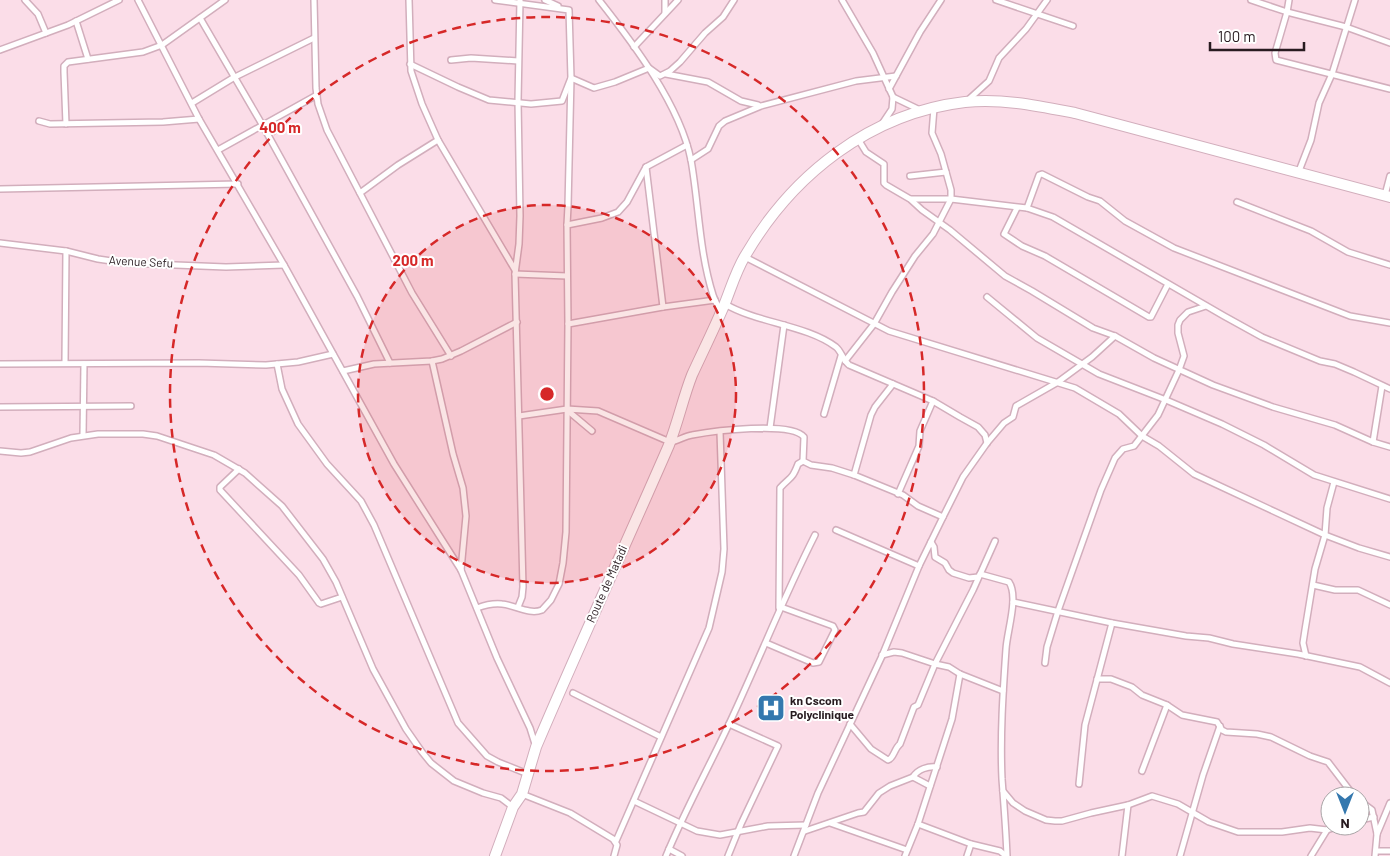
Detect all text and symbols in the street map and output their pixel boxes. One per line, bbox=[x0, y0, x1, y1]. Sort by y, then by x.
scale bar bbox=[1210, 20, 1304, 52]
text: 100 m bbox=[1218, 27, 1256, 45]
text: 400 m bbox=[259, 118, 301, 136]
text: 200 m bbox=[392, 251, 434, 269]
street label: Avenue Sefu bbox=[108, 252, 174, 270]
centre of rings bbox=[538, 385, 556, 403]
street label: Route de Matadi bbox=[583, 543, 629, 625]
hospital icon: kn Cscom Polyclinique bbox=[756, 693, 786, 723]
place label: kn Cscom Polyclinique bbox=[790, 693, 854, 721]
north arrow bbox=[1320, 786, 1370, 836]
text: N bbox=[1340, 816, 1350, 833]

